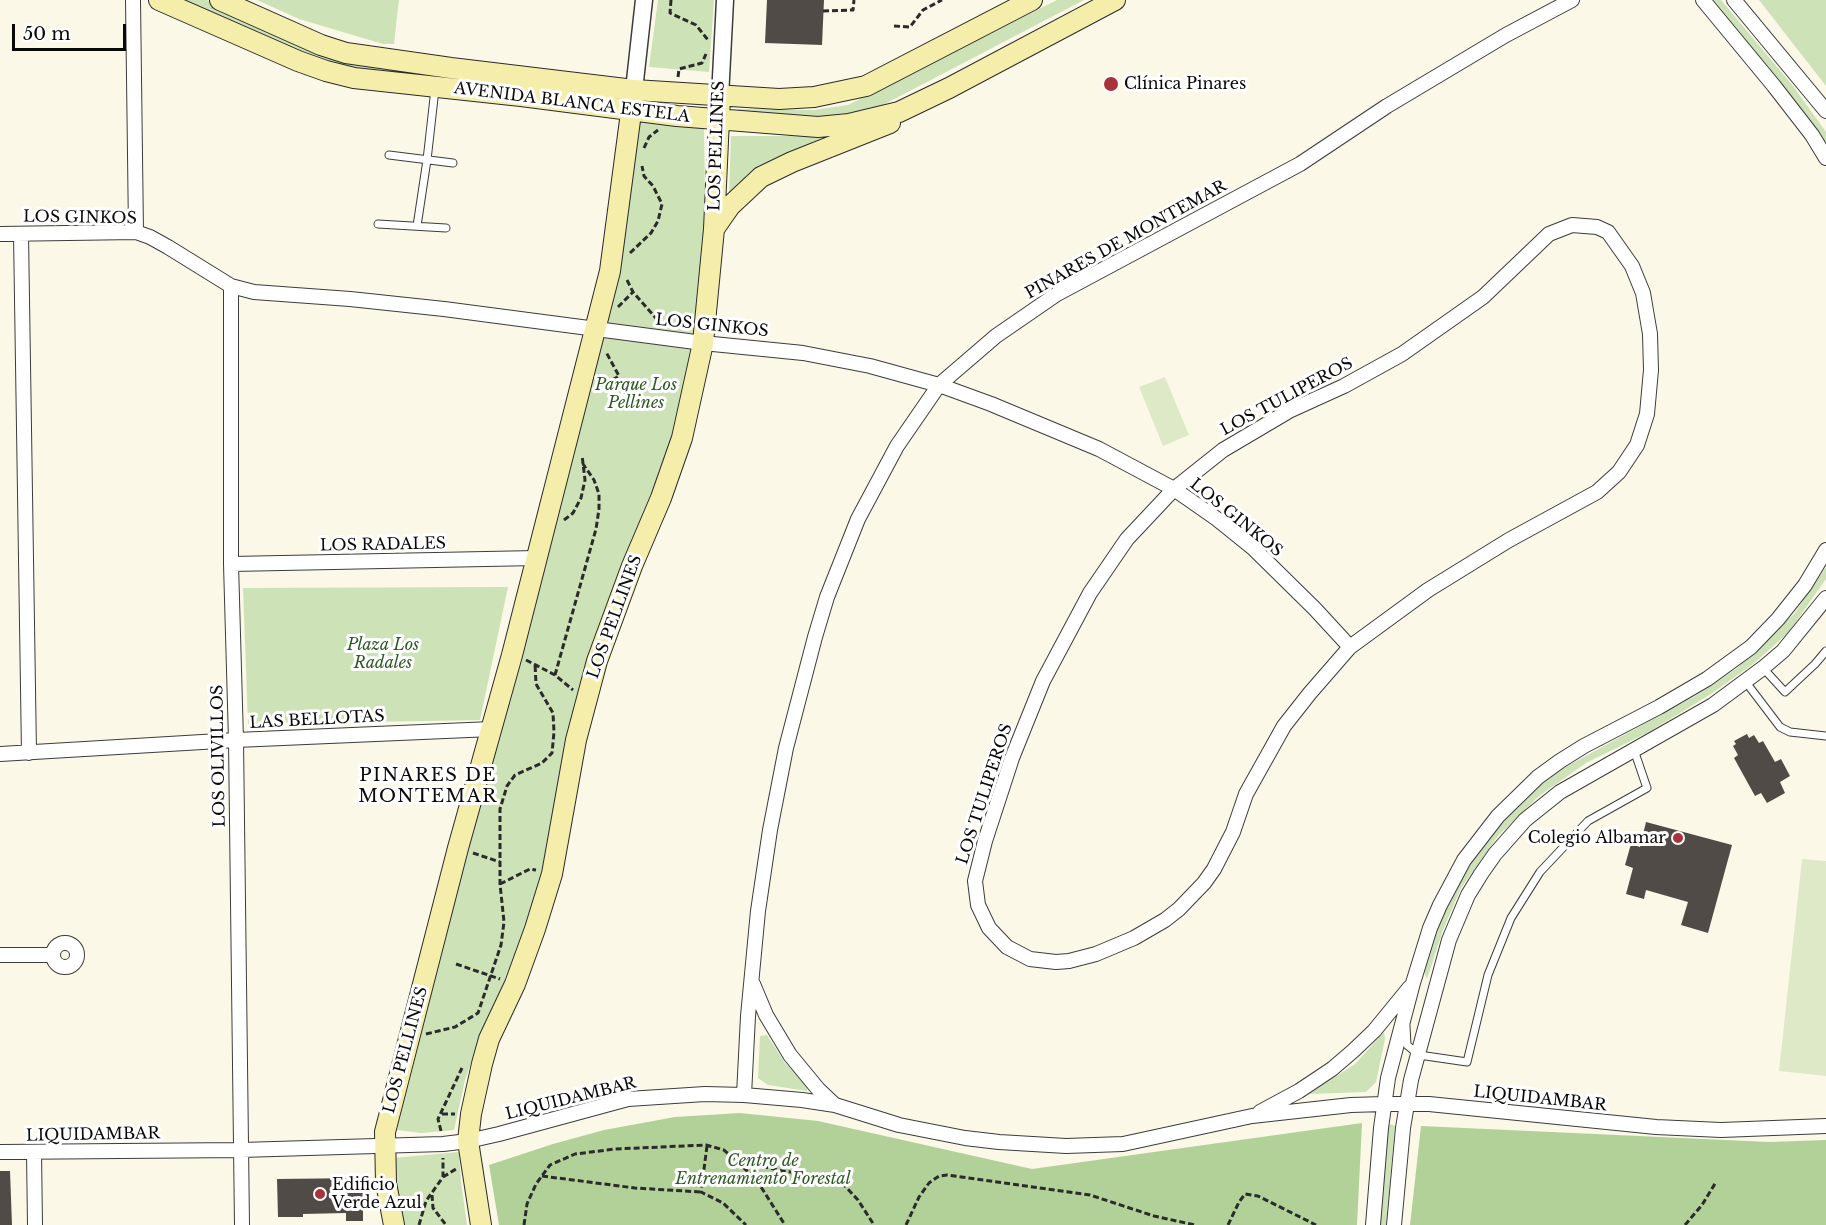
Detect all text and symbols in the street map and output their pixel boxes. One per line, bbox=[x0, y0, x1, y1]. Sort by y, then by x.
scale bar bbox=[15, 12, 129, 50]
text: 50 m bbox=[23, 23, 71, 45]
place label: Clínica Pinares bbox=[1124, 74, 1246, 94]
marker: Clínica Pinares bbox=[1102, 75, 1120, 93]
street label: AVENIDA BLANCA ESTELA bbox=[453, 79, 691, 127]
street label: LOS PELLINES bbox=[705, 80, 729, 212]
street label: PINARES DE MONTEMAR bbox=[1022, 177, 1230, 303]
street label: LOS GINKOS bbox=[23, 207, 137, 229]
street label: LOS GINKOS bbox=[654, 311, 770, 341]
street label: LOS TULIPEROS bbox=[1218, 354, 1356, 440]
park label: Parque Los Pellines bbox=[595, 375, 677, 413]
street label: LOS GINKOS bbox=[1186, 475, 1286, 561]
street label: LOS RADALES bbox=[320, 534, 446, 556]
street label: LOS PELLINES bbox=[584, 552, 646, 682]
park label: Plaza Los Radales bbox=[347, 635, 419, 673]
street label: LOS OLIVILLOS bbox=[208, 685, 230, 827]
street label: LAS BELLOTAS bbox=[249, 707, 385, 733]
street label: LOS TULIPEROS bbox=[953, 721, 1017, 867]
district label: PINARES DE MONTEMAR bbox=[358, 765, 498, 808]
place label: Colegio Albamar bbox=[1528, 828, 1666, 848]
marker: Colegio Albamar bbox=[1671, 831, 1685, 845]
street label: LOS PELLINES bbox=[380, 985, 432, 1115]
street label: LIQUIDAMBAR bbox=[504, 1073, 638, 1125]
street label: LIQUIDAMBAR bbox=[1472, 1082, 1608, 1116]
street label: LIQUIDAMBAR bbox=[26, 1124, 160, 1146]
park label: Centro de Entrenamiento Forestal bbox=[675, 1151, 851, 1189]
place label: Edificio Verde Azul bbox=[332, 1175, 422, 1213]
marker: Edificio Verde Azul bbox=[313, 1187, 327, 1201]

